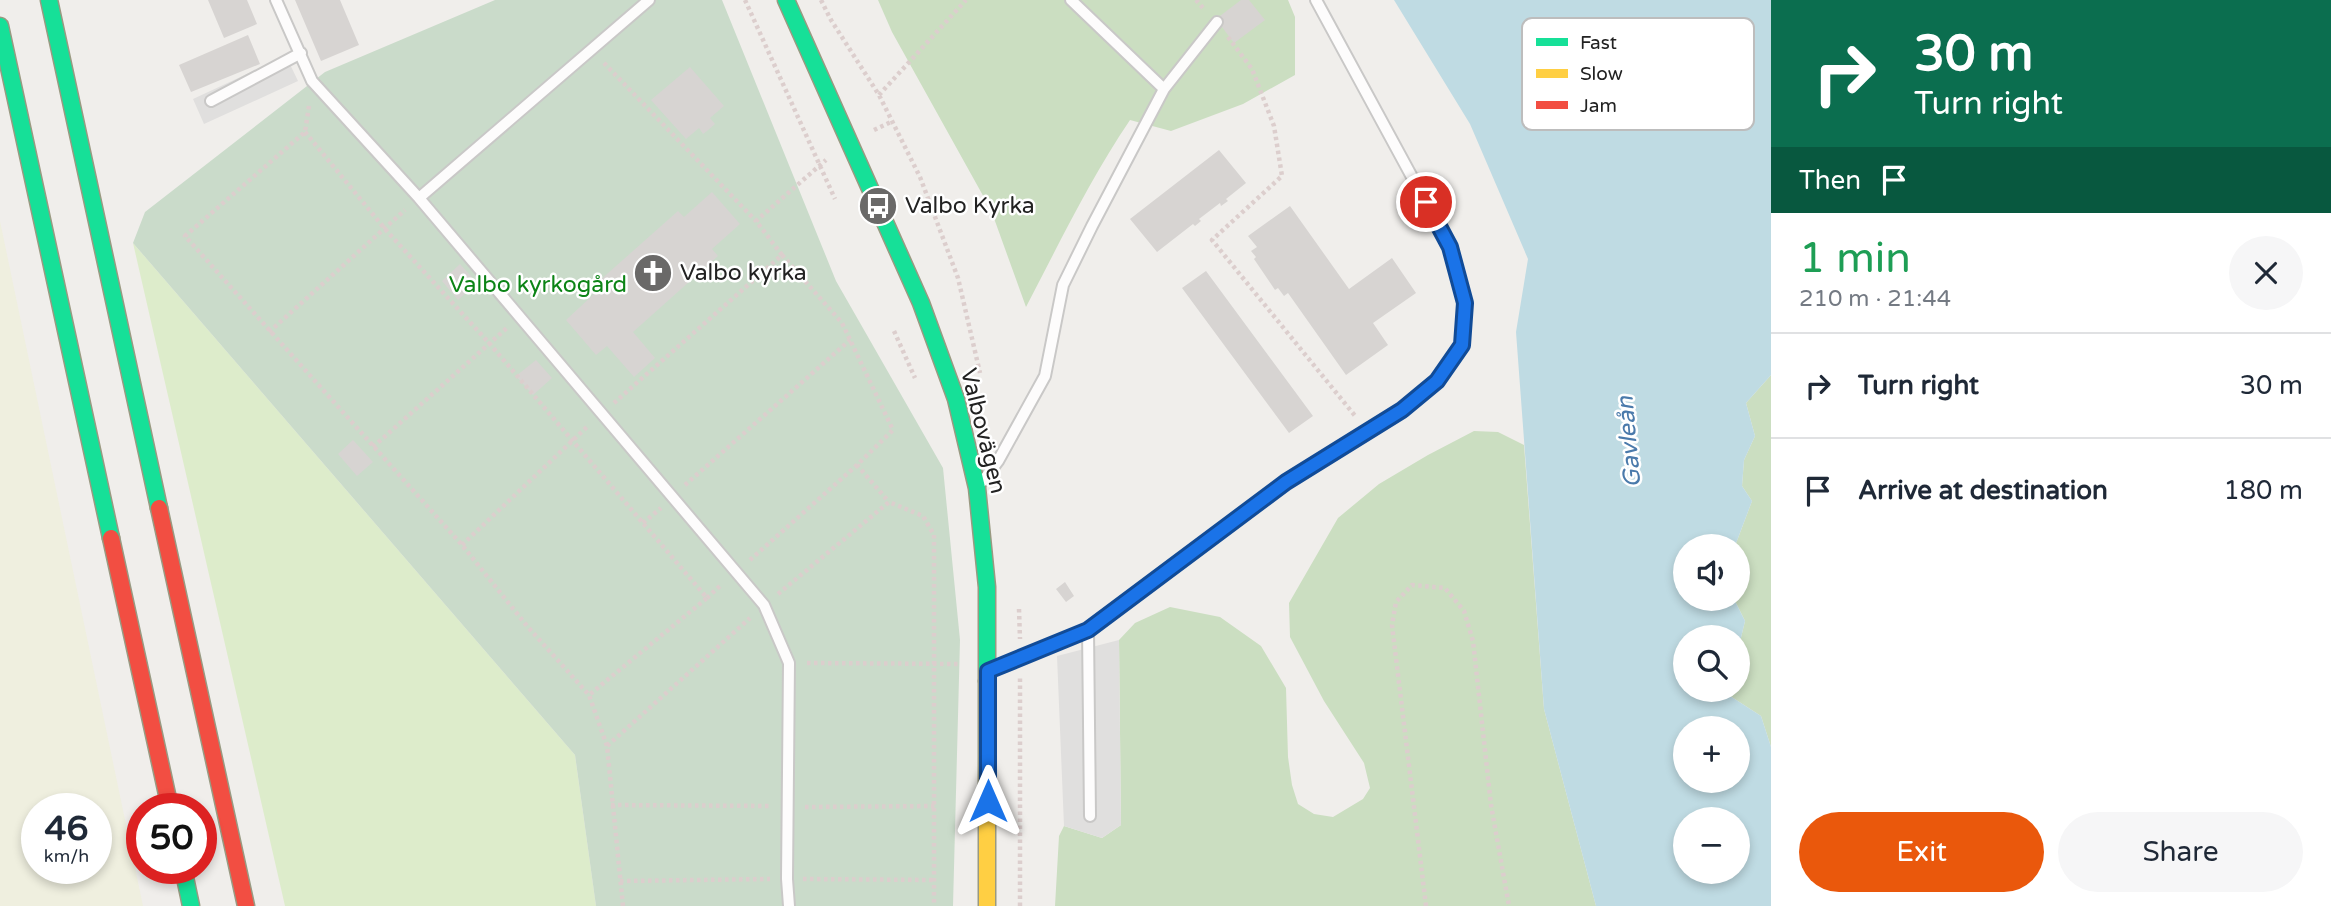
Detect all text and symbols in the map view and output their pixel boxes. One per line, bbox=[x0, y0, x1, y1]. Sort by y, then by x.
legend bbox=[1522, 18, 1754, 130]
text: 30 m bbox=[1914, 25, 2033, 84]
icon: right bbox=[1799, 28, 1890, 119]
text: Fast bbox=[1580, 32, 1617, 54]
text: Slow bbox=[1580, 63, 1623, 85]
text: Turn right bbox=[1914, 85, 2063, 123]
text: Jam bbox=[1580, 95, 1617, 117]
icon: arrive bbox=[1875, 161, 1913, 199]
text: Then bbox=[1799, 165, 1861, 196]
pin bbox=[1396, 172, 1456, 232]
icon: arrive bbox=[1407, 183, 1445, 221]
bus stop icon: Valbo Kyrka bbox=[857, 185, 899, 227]
place label: Valbo Kyrka bbox=[905, 192, 1035, 220]
text: 1 min bbox=[1799, 233, 1911, 284]
button: close bbox=[2229, 236, 2303, 310]
church icon: Valbo kyrka bbox=[632, 252, 674, 294]
place label: Valbo kyrka bbox=[680, 259, 807, 287]
park label: Valbo kyrkogård bbox=[449, 271, 627, 299]
text: 210 m · 21:44 bbox=[1799, 285, 1951, 313]
street label: Valbovägen bbox=[954, 365, 1012, 497]
icon: right bbox=[1799, 367, 1837, 405]
text: Turn right bbox=[1858, 370, 1979, 401]
text: 30 m bbox=[2240, 370, 2303, 401]
water label: Gavleån bbox=[1610, 394, 1647, 489]
icon: arrive bbox=[1799, 472, 1837, 510]
text: Arrive at destination bbox=[1858, 475, 2108, 506]
text: 180 m bbox=[2223, 475, 2303, 506]
map controls bbox=[1673, 534, 1750, 884]
button: sound bbox=[1673, 534, 1750, 611]
button: search bbox=[1673, 625, 1750, 702]
button: + bbox=[1673, 716, 1750, 793]
position arrow bbox=[951, 764, 1025, 838]
speed limit sign: 50 bbox=[126, 793, 217, 884]
button: − bbox=[1673, 807, 1750, 884]
text: 46 bbox=[45, 808, 88, 850]
button: Exit bbox=[1799, 812, 2044, 892]
button: Share bbox=[2058, 812, 2303, 892]
text: km/h bbox=[44, 845, 89, 867]

